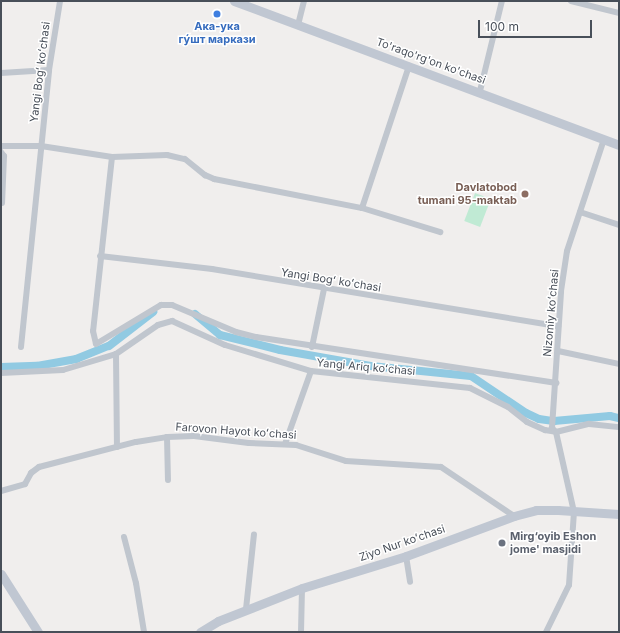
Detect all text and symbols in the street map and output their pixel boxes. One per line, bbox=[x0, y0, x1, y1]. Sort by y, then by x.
marker: Ака-ука гу́шт маркази bbox=[212, 9, 222, 19]
scale bar bbox=[480, 12, 594, 38]
text: 100 m bbox=[485, 19, 519, 34]
place label: Ака-ука гу́шт маркази bbox=[178, 20, 256, 46]
street label: Yangi Bogʻ koʻchasi bbox=[27, 21, 53, 123]
street label: To'raqo'rg'on ko'chasi bbox=[374, 35, 488, 87]
place label: Davlatobod tumani 95-maktab bbox=[418, 181, 517, 207]
marker: Davlatobod tumani 95-maktab bbox=[520, 189, 530, 199]
street label: Yangi Bogʻ koʻchasi bbox=[280, 266, 382, 294]
street label: Nizomiy koʻchasi bbox=[541, 269, 561, 357]
street label: Yangi Ariq koʻchasi bbox=[316, 356, 416, 378]
street label: Farovon Hayot koʻchasi bbox=[175, 420, 297, 442]
street label: Ziyo Nur koʻchasi bbox=[357, 522, 447, 564]
place label: Mirg‘oyib Eshon jome' masjidi bbox=[510, 530, 596, 556]
marker: Mirg‘oyib Eshon jome' masjidi bbox=[497, 538, 507, 548]

